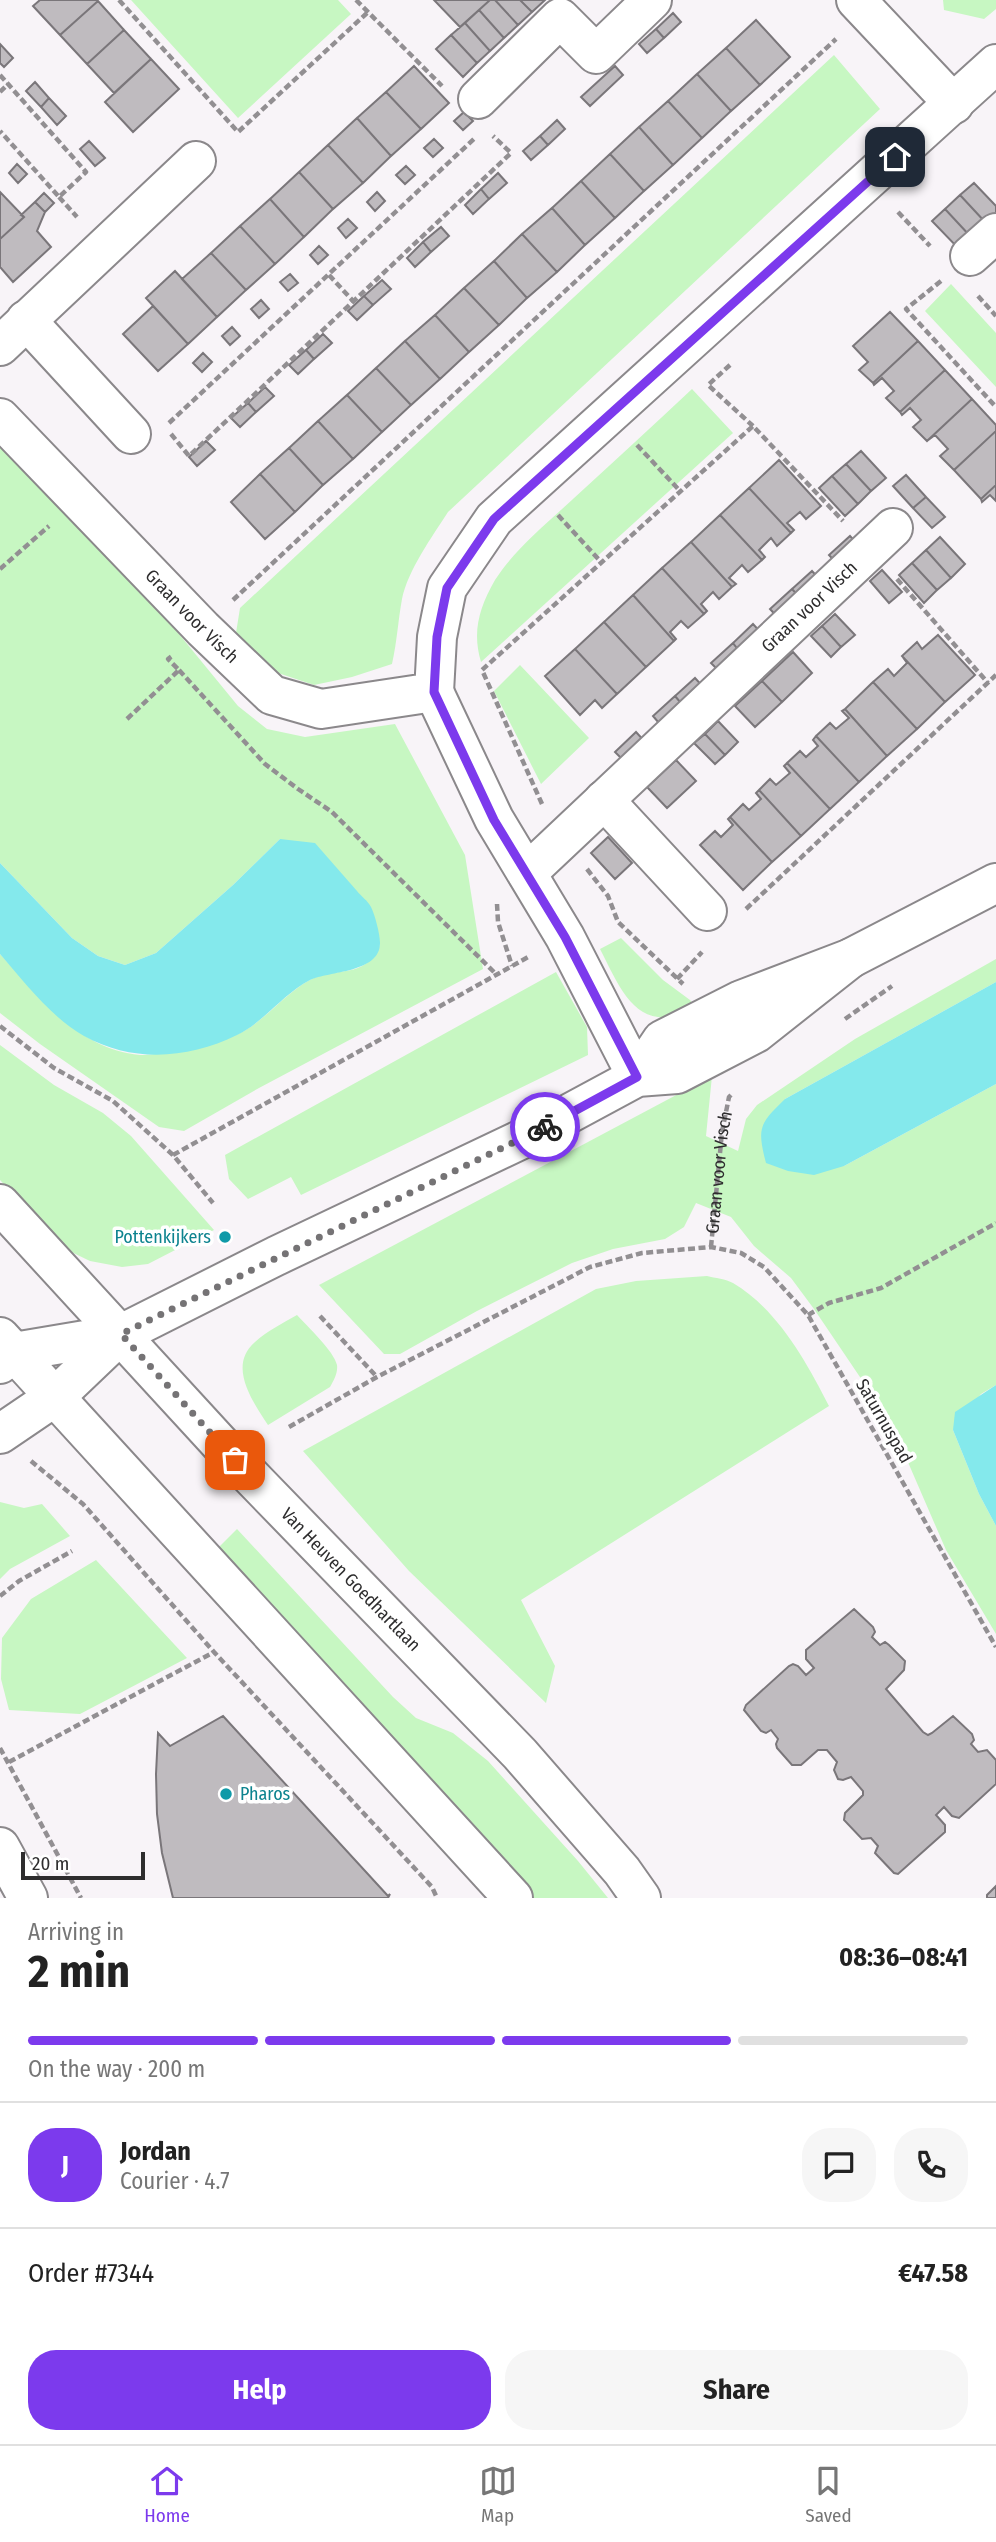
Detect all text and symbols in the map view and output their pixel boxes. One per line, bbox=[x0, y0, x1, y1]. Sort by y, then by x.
pin bbox=[865, 127, 925, 187]
icon: home bbox=[876, 138, 914, 176]
street label: Graan voor Visch bbox=[757, 557, 862, 657]
street label: Graan voor Visch bbox=[141, 565, 243, 668]
courier bbox=[510, 1092, 580, 1162]
icon: bike bbox=[526, 1108, 564, 1146]
street label: Graan voor Visch bbox=[701, 1109, 737, 1235]
place label: Pottenkijkers bbox=[114, 1226, 211, 1248]
marker: Pottenkijkers bbox=[217, 1229, 233, 1245]
street label: Saturnuspad bbox=[851, 1375, 917, 1467]
pin bbox=[205, 1430, 265, 1490]
icon: bag bbox=[216, 1441, 254, 1479]
street label: Van Heuven Goedhartlaan bbox=[276, 1503, 425, 1656]
place label: Pharos bbox=[240, 1783, 291, 1805]
marker: Pharos bbox=[218, 1786, 234, 1802]
scale bar bbox=[21, 1849, 145, 1881]
text: 20 m bbox=[32, 1852, 69, 1875]
text: Arriving in bbox=[28, 1918, 124, 1946]
text: 08:36–08:41 bbox=[839, 1942, 968, 1973]
text: 2 min bbox=[28, 1944, 130, 1999]
text: On the way · 200 m bbox=[28, 2055, 205, 2083]
button: chat bbox=[802, 2128, 876, 2202]
button: phone bbox=[894, 2128, 968, 2202]
text: Jordan bbox=[120, 2136, 191, 2167]
text: J bbox=[61, 2150, 69, 2181]
text: Courier · 4.7 bbox=[120, 2167, 230, 2195]
text: Order #7344 bbox=[28, 2258, 154, 2289]
text: €47.58 bbox=[898, 2258, 968, 2289]
button: Help bbox=[28, 2350, 491, 2430]
button: Share bbox=[505, 2350, 968, 2430]
tab: Home bbox=[144, 2462, 190, 2527]
tab: Map bbox=[479, 2462, 517, 2527]
tab: Saved bbox=[805, 2462, 852, 2527]

